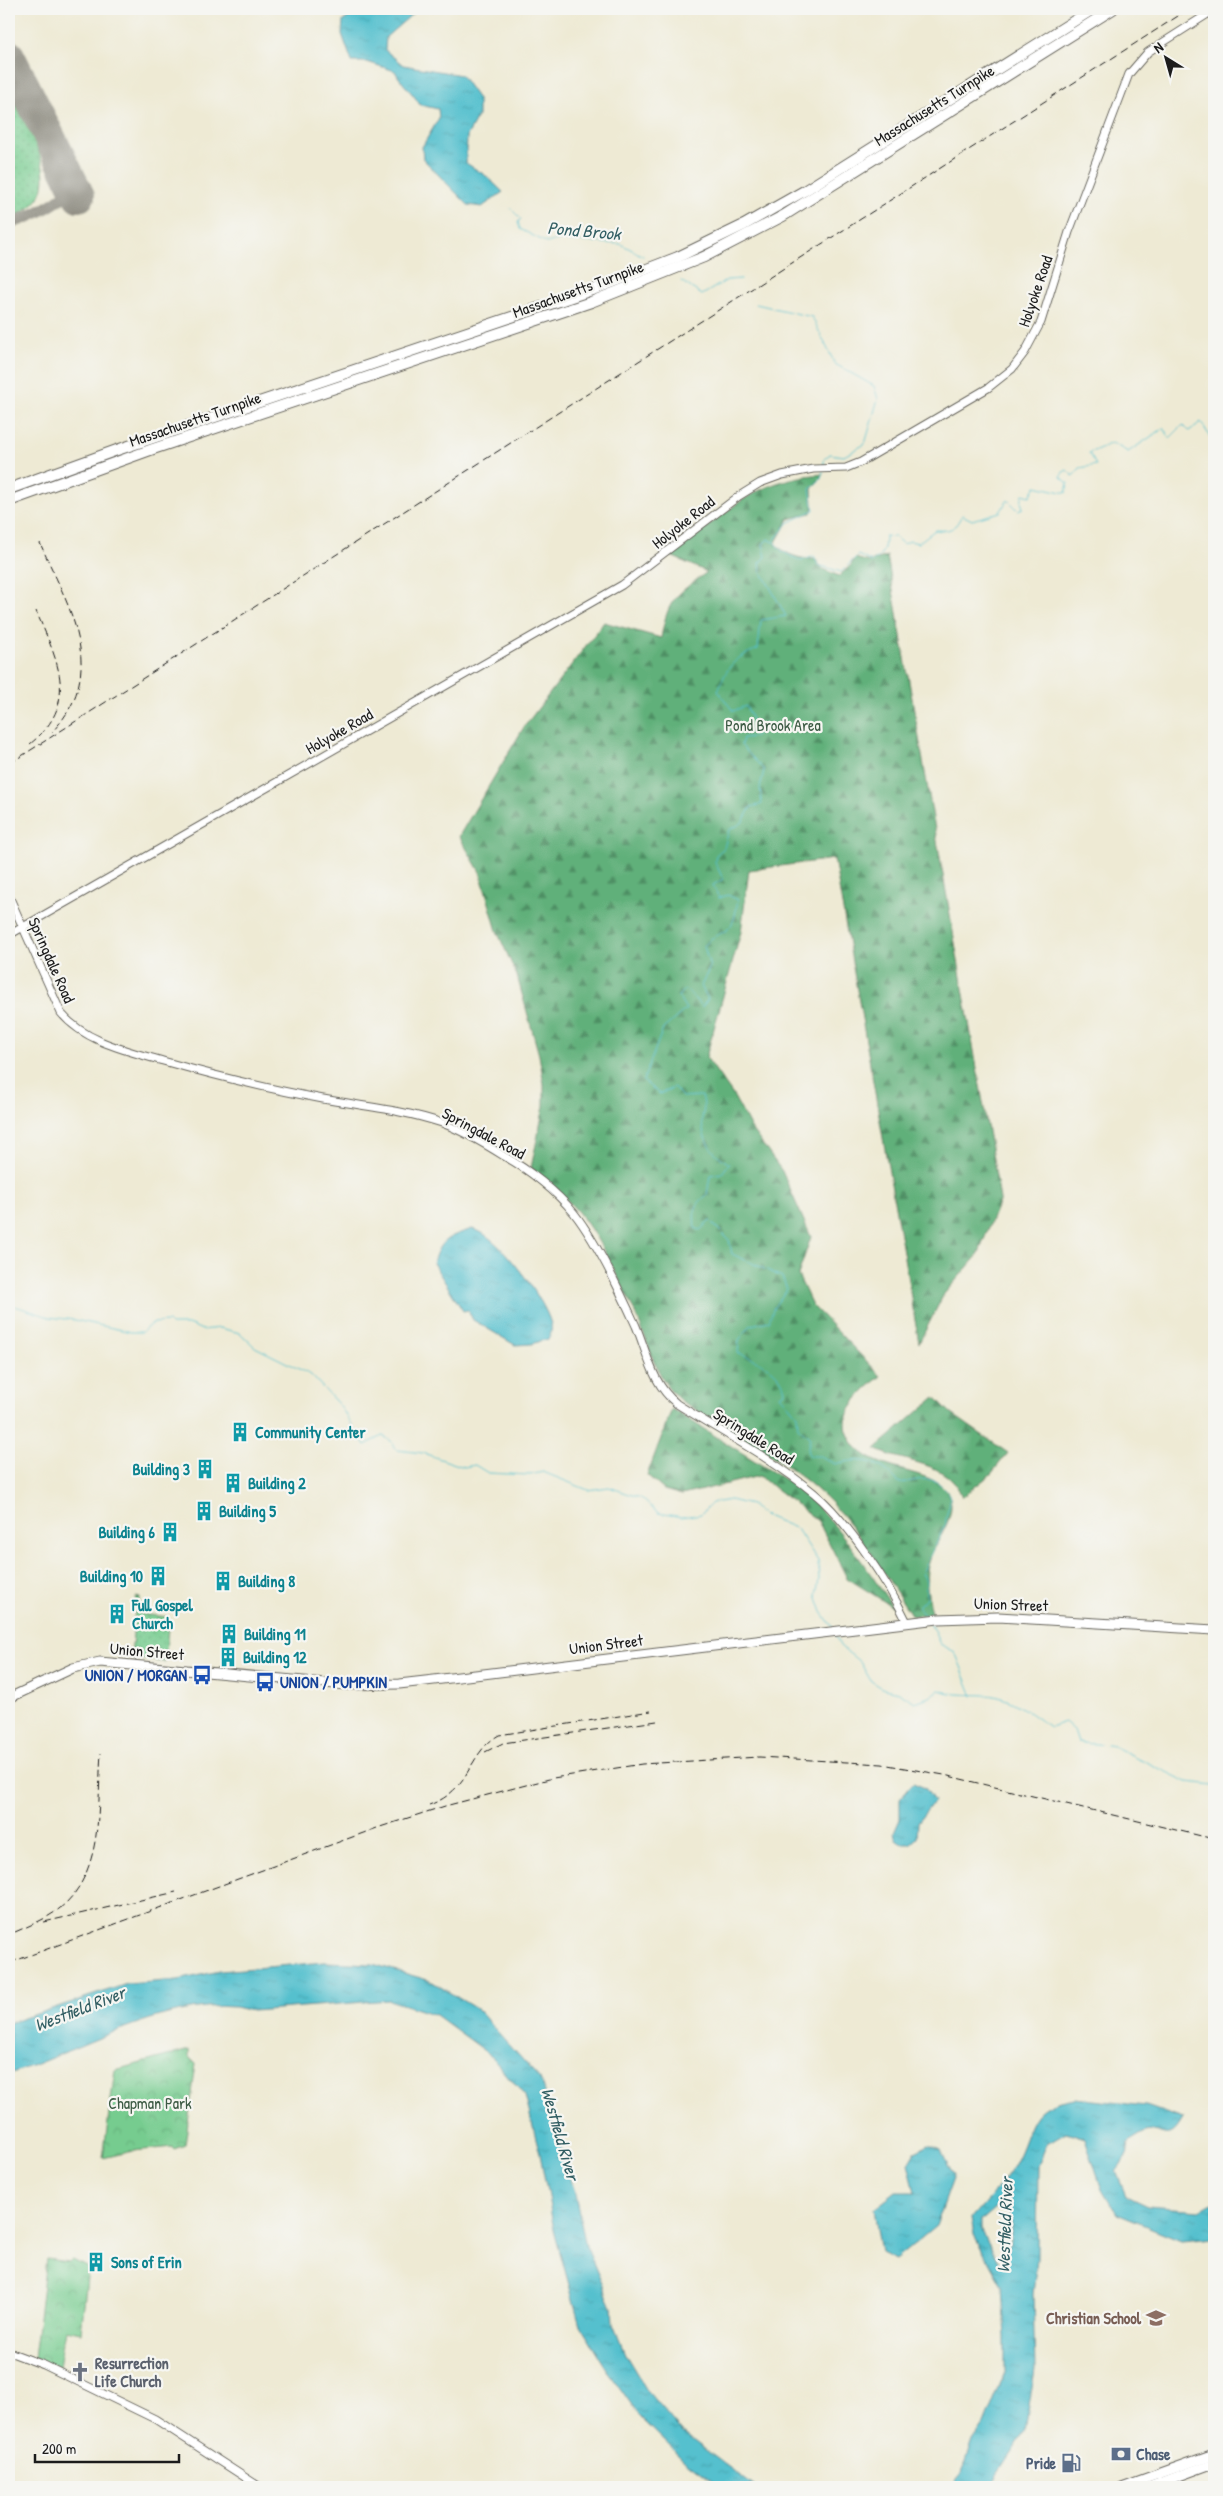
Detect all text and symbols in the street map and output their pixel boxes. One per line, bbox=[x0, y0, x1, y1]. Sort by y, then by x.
north arrow bbox=[1140, 32, 1190, 82]
text: N bbox=[1149, 37, 1167, 57]
street label: Massachusetts Turnpike bbox=[870, 59, 999, 151]
water label: Pond Brook bbox=[546, 215, 623, 246]
street label: Holyoke Road bbox=[1012, 252, 1058, 330]
street label: Massachusetts Turnpike bbox=[509, 255, 647, 323]
street label: Massachusetts Turnpike bbox=[126, 386, 264, 452]
street label: Holyoke Road bbox=[647, 490, 719, 554]
street label: Holyoke Road bbox=[301, 703, 377, 759]
park label: Pond Brook Area bbox=[725, 714, 821, 736]
street label: Springdale Road bbox=[23, 914, 81, 1006]
street label: Springdale Road bbox=[439, 1102, 529, 1164]
street label: Springdale Road bbox=[709, 1402, 799, 1470]
building icon: Community Center bbox=[229, 1421, 251, 1443]
place label: Community Center bbox=[255, 1421, 366, 1444]
place label: Building 3 bbox=[133, 1458, 190, 1481]
building icon: Building 3 bbox=[194, 1458, 216, 1480]
building icon: Building 2 bbox=[222, 1472, 244, 1494]
place label: Building 2 bbox=[248, 1472, 306, 1495]
building icon: Building 5 bbox=[193, 1500, 215, 1522]
place label: Building 5 bbox=[219, 1500, 276, 1523]
place label: Building 6 bbox=[98, 1521, 156, 1544]
building icon: Building 6 bbox=[159, 1521, 181, 1543]
place label: Building 10 bbox=[80, 1565, 143, 1588]
building icon: Building 10 bbox=[147, 1565, 169, 1587]
building icon: Building 8 bbox=[212, 1570, 234, 1592]
place label: Building 8 bbox=[238, 1570, 295, 1593]
street label: Union Street bbox=[974, 1592, 1049, 1616]
place label: Full Gospel Church bbox=[131, 1594, 193, 1634]
building icon: Full Gospel Church bbox=[106, 1603, 128, 1625]
building icon: Building 11 bbox=[218, 1623, 240, 1645]
place label: Building 11 bbox=[244, 1623, 306, 1646]
street label: Union Street bbox=[568, 1628, 645, 1659]
street label: Union Street bbox=[109, 1637, 185, 1665]
building icon: Building 12 bbox=[217, 1646, 239, 1668]
place label: Building 12 bbox=[243, 1646, 307, 1669]
place label: UNION / MORGAN bbox=[85, 1664, 187, 1686]
bus stop icon: UNION / MORGAN bbox=[191, 1664, 213, 1686]
bus stop icon: UNION / PUMPKIN bbox=[254, 1671, 276, 1693]
place label: UNION / PUMPKIN bbox=[280, 1671, 387, 1693]
water label: Westfield River bbox=[31, 1979, 131, 2037]
water label: Westfield River bbox=[535, 2085, 586, 2185]
park label: Chapman Park bbox=[108, 2092, 192, 2114]
water label: Westfield River bbox=[990, 2175, 1019, 2273]
building icon: Sons of Erin bbox=[85, 2251, 107, 2273]
place label: Sons of Erin bbox=[111, 2251, 182, 2273]
place label: Christian School bbox=[1046, 2307, 1142, 2329]
school or university icon: Christian School bbox=[1145, 2307, 1167, 2329]
place label: Resurrection Life Church bbox=[95, 2352, 169, 2392]
church icon: Resurrection Life Church bbox=[69, 2361, 91, 2383]
scale bar bbox=[35, 2431, 179, 2463]
text: 200 m bbox=[42, 2438, 76, 2459]
bank icon: Chase bbox=[1110, 2443, 1132, 2465]
place label: Chase bbox=[1136, 2443, 1171, 2465]
place label: Pride bbox=[1026, 2452, 1057, 2474]
fuel station icon: Pride bbox=[1060, 2452, 1082, 2474]

